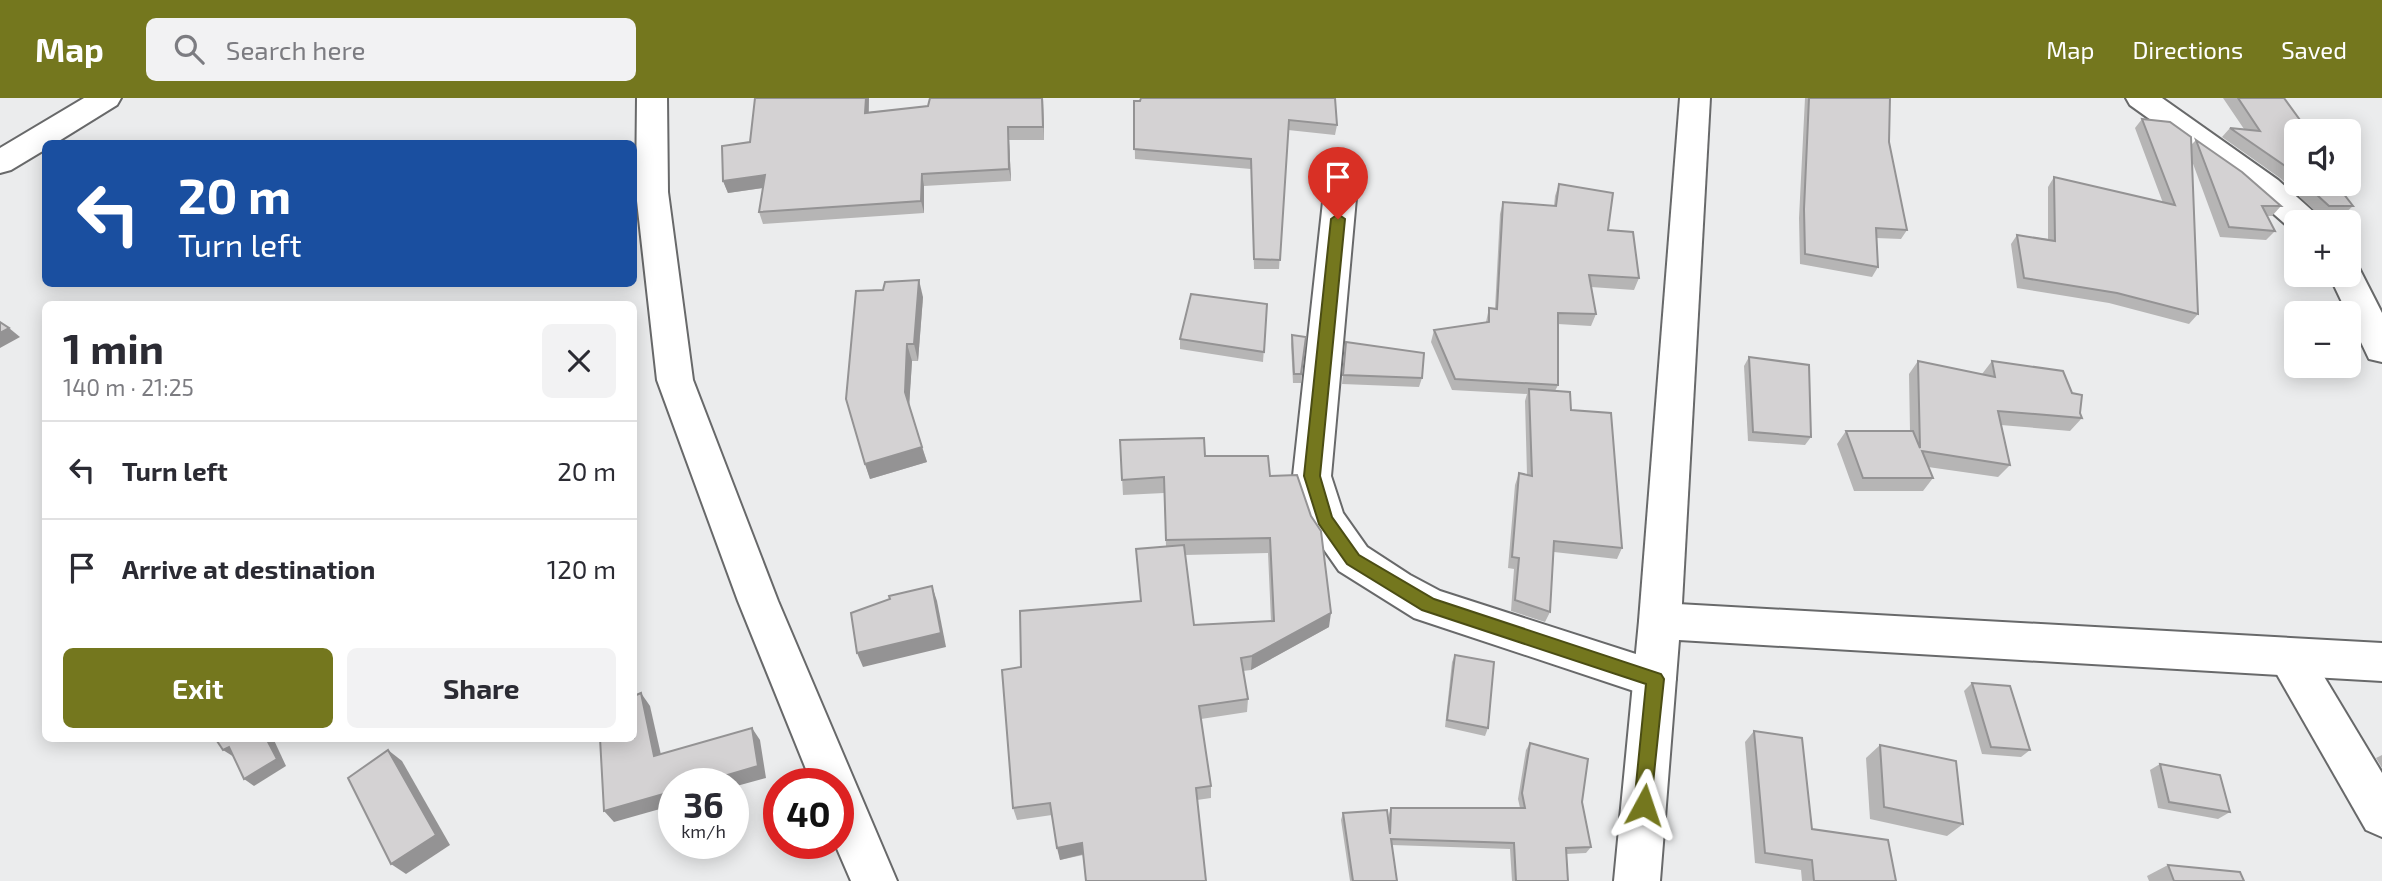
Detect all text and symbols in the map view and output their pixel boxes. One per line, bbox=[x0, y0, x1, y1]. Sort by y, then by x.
search box bbox=[146, 18, 636, 81]
text: Map bbox=[35, 29, 104, 69]
icon: search bbox=[170, 30, 208, 68]
text: Search here bbox=[226, 34, 365, 65]
text: Map bbox=[2046, 35, 2094, 64]
text: Directions bbox=[2132, 35, 2243, 64]
text: Saved bbox=[2281, 35, 2347, 64]
map controls bbox=[2284, 119, 2361, 378]
button: sound bbox=[2284, 119, 2361, 196]
pin bbox=[1308, 147, 1368, 219]
icon: arrive bbox=[1319, 158, 1357, 196]
text: 20 m bbox=[178, 165, 291, 224]
icon: left bbox=[63, 168, 154, 259]
button: + bbox=[2284, 210, 2361, 287]
text: Turn left bbox=[178, 225, 302, 263]
button: − bbox=[2284, 301, 2361, 378]
text: 1 min bbox=[63, 322, 164, 372]
button: close bbox=[542, 324, 616, 398]
text: 140 m · 21:25 bbox=[63, 373, 194, 401]
icon: left bbox=[63, 451, 101, 489]
text: Turn left bbox=[122, 455, 228, 486]
text: 20 m bbox=[557, 455, 616, 486]
icon: arrive bbox=[63, 549, 101, 587]
text: Arrive at destination bbox=[122, 553, 375, 584]
text: 120 m bbox=[547, 553, 616, 584]
button: Exit bbox=[63, 648, 333, 728]
button: Share bbox=[347, 648, 616, 728]
speed limit sign: 40 bbox=[763, 768, 854, 859]
position arrow bbox=[1607, 768, 1681, 842]
text: 36 bbox=[683, 783, 724, 825]
text: km/h bbox=[681, 820, 726, 842]

